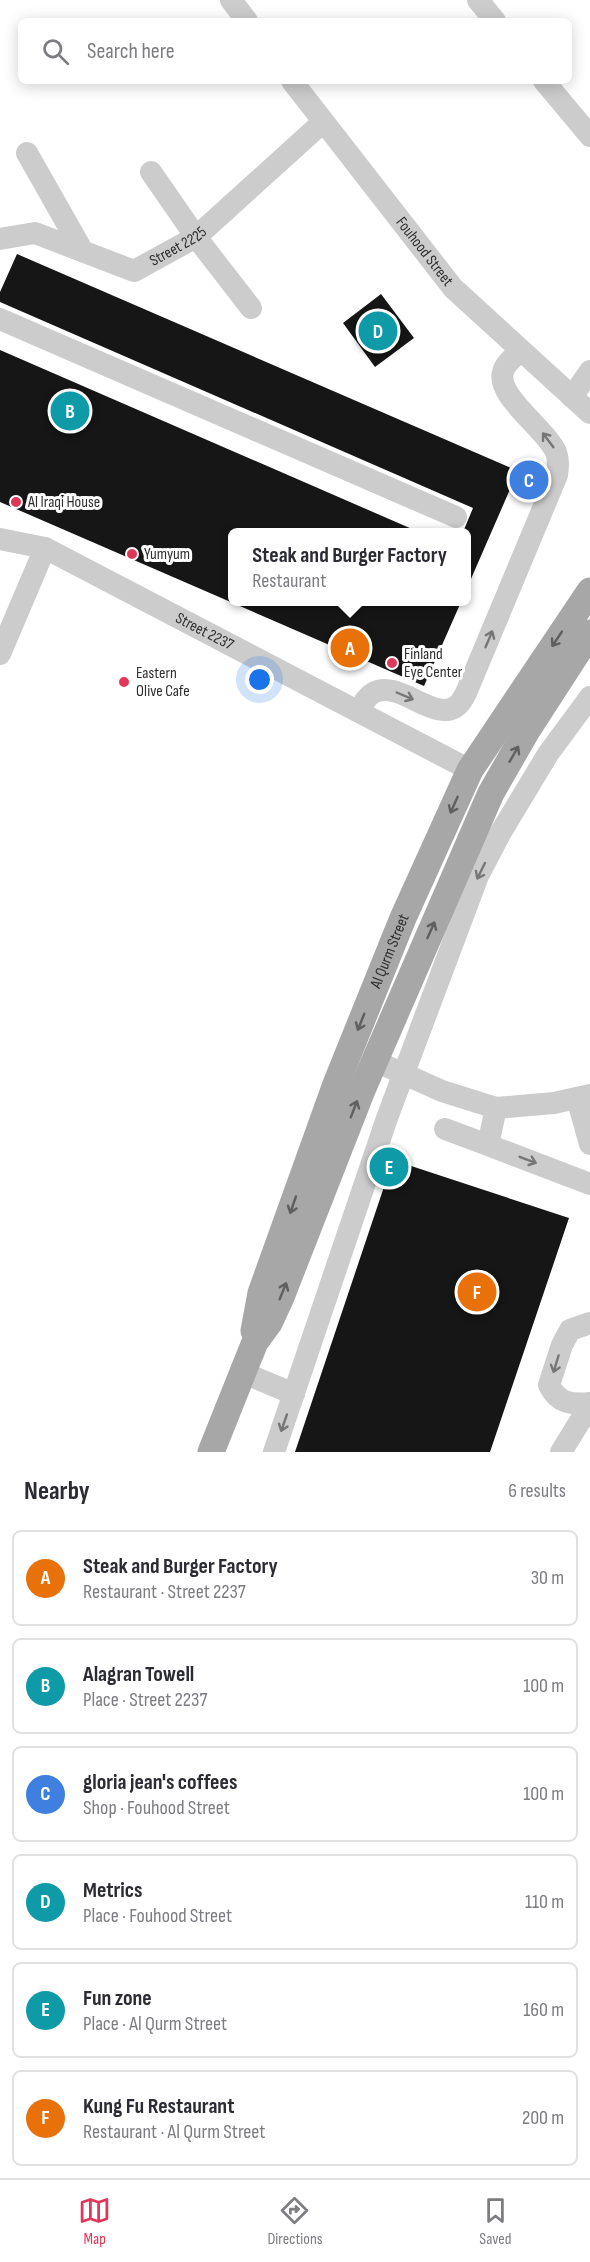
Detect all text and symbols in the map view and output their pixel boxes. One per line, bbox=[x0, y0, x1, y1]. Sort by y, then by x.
search box bbox=[18, 18, 572, 84]
icon: search bbox=[39, 35, 72, 68]
text: Search here bbox=[87, 38, 174, 65]
street label: Fouhood Street bbox=[392, 213, 457, 290]
street label: Street 2225 bbox=[146, 223, 211, 270]
pin: D bbox=[358, 308, 398, 354]
pin: B bbox=[50, 388, 90, 434]
one-way arrow bbox=[541, 432, 554, 448]
pin: C bbox=[510, 458, 548, 502]
place label: Al Iraqi House bbox=[27, 493, 100, 512]
marker: Al Iraqi House bbox=[9, 495, 23, 509]
popup bbox=[228, 528, 471, 606]
text: Steak and Burger Factory bbox=[252, 542, 447, 569]
place label: Yumyum bbox=[144, 545, 190, 564]
marker: Yumyum bbox=[125, 547, 139, 561]
text: Restaurant bbox=[252, 569, 326, 593]
street label: Street 2237 bbox=[172, 608, 237, 655]
pin: A bbox=[330, 626, 370, 670]
one-way arrow bbox=[550, 630, 562, 647]
one-way arrow bbox=[484, 631, 495, 649]
place label: Finland Eye Center bbox=[404, 645, 463, 682]
marker: Finland Eye Center bbox=[385, 656, 399, 670]
place label: Eastern Olive Cafe bbox=[136, 664, 190, 701]
your location bbox=[245, 665, 274, 694]
marker: Eastern Olive Cafe bbox=[117, 675, 131, 689]
one-way arrow bbox=[396, 691, 414, 702]
one-way arrow bbox=[508, 746, 520, 763]
one-way arrow bbox=[448, 795, 459, 813]
one-way arrow bbox=[474, 861, 486, 879]
street label: Al Qurm Street bbox=[366, 911, 413, 992]
one-way arrow bbox=[426, 922, 438, 940]
one-way arrow bbox=[355, 1013, 366, 1031]
one-way arrow bbox=[350, 1101, 361, 1119]
pin: E bbox=[370, 1144, 408, 1190]
one-way arrow bbox=[518, 1155, 536, 1166]
one-way arrow bbox=[286, 1195, 297, 1214]
pin: F bbox=[458, 1270, 496, 1314]
one-way arrow bbox=[278, 1282, 289, 1301]
one-way arrow bbox=[550, 1354, 561, 1373]
one-way arrow bbox=[277, 1413, 288, 1432]
text: Nearby bbox=[24, 1476, 90, 1507]
text: 6 results bbox=[508, 1479, 566, 1503]
text: Steak and Burger Factory bbox=[83, 1553, 278, 1580]
text: A bbox=[41, 1566, 50, 1590]
text: 30 m bbox=[531, 1566, 564, 1590]
text: Restaurant · Street 2237 bbox=[83, 1580, 246, 1604]
text: Alagran Towell bbox=[83, 1661, 194, 1688]
text: B bbox=[41, 1674, 50, 1698]
text: 100 m bbox=[523, 1674, 564, 1698]
text: Place · Street 2237 bbox=[83, 1688, 207, 1712]
text: gloria jean's coffees bbox=[83, 1769, 237, 1796]
text: C bbox=[40, 1782, 51, 1806]
text: 100 m bbox=[523, 1782, 564, 1806]
text: Shop · Fouhood Street bbox=[83, 1796, 230, 1820]
text: Metrics bbox=[83, 1877, 143, 1904]
text: D bbox=[40, 1890, 51, 1914]
text: 110 m bbox=[525, 1890, 564, 1914]
text: Place · Fouhood Street bbox=[83, 1904, 232, 1928]
text: Fun zone bbox=[83, 1985, 152, 2012]
text: E bbox=[41, 1998, 50, 2022]
text: 160 m bbox=[523, 1998, 564, 2022]
text: Place · Al Qurm Street bbox=[83, 2012, 227, 2036]
text: Kung Fu Restaurant bbox=[83, 2093, 235, 2120]
text: F bbox=[41, 2106, 50, 2130]
text: 200 m bbox=[522, 2106, 564, 2130]
text: Restaurant · Al Qurm Street bbox=[83, 2120, 265, 2144]
tab: Map bbox=[78, 2194, 111, 2249]
tab: Directions bbox=[267, 2194, 323, 2249]
tab: Saved bbox=[479, 2194, 512, 2249]

